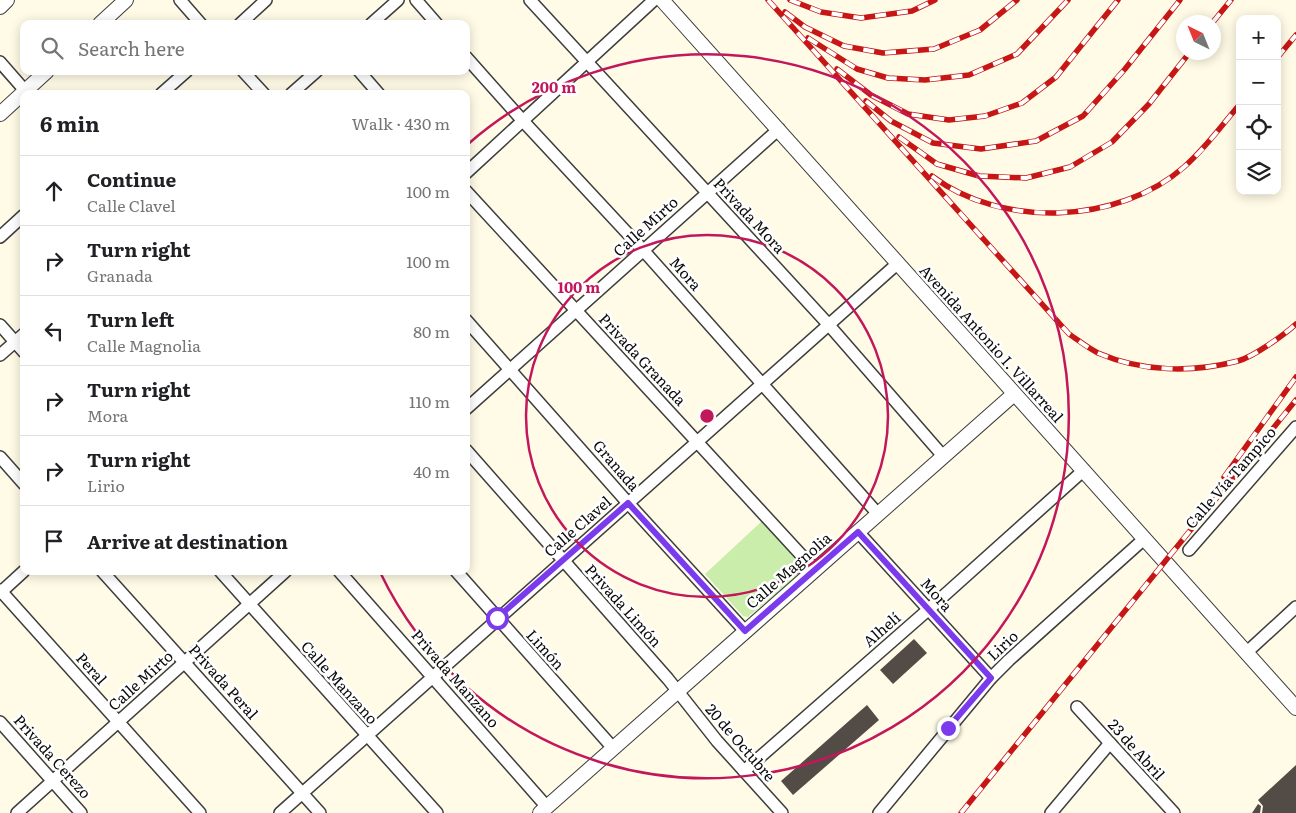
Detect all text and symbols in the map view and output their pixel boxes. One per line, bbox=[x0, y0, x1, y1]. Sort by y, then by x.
north arrow bbox=[1176, 15, 1221, 60]
map controls bbox=[1236, 15, 1281, 195]
button: + bbox=[1236, 15, 1281, 60]
search box bbox=[20, 20, 470, 75]
icon: search bbox=[38, 34, 66, 62]
text: Search here bbox=[78, 34, 185, 62]
button: − bbox=[1236, 60, 1281, 105]
text: 200 m bbox=[532, 75, 576, 98]
button: locate bbox=[1236, 105, 1281, 150]
text: 6 min bbox=[40, 107, 100, 138]
text: Walk · 430 m bbox=[352, 111, 450, 135]
button: layers bbox=[1236, 150, 1281, 195]
text: Continue bbox=[87, 165, 176, 193]
street label: Privada Mora bbox=[709, 172, 792, 259]
icon: ahead bbox=[40, 177, 68, 205]
text: 100 m bbox=[406, 179, 450, 203]
street label: Calle Mirto bbox=[607, 190, 683, 261]
text: Calle Clavel bbox=[87, 193, 176, 217]
text: Turn right bbox=[87, 235, 191, 263]
icon: right bbox=[40, 247, 68, 275]
text: 100 m bbox=[406, 249, 450, 273]
street label: Mora bbox=[665, 251, 708, 296]
street label: Avenida Antonio I. Villarreal bbox=[915, 259, 1069, 427]
text: Granada bbox=[87, 263, 153, 287]
text: 100 m bbox=[558, 275, 600, 298]
text: Turn left bbox=[87, 305, 174, 333]
street label: Privada Granada bbox=[594, 308, 693, 411]
icon: left bbox=[40, 317, 68, 345]
text: 80 m bbox=[413, 319, 450, 343]
text: Calle Magnolia bbox=[87, 333, 201, 357]
text: Turn right bbox=[87, 375, 191, 403]
icon: right bbox=[40, 387, 68, 415]
text: 110 m bbox=[409, 389, 450, 413]
text: Mora bbox=[87, 403, 128, 427]
centre of rings bbox=[698, 407, 716, 425]
street label: Calle Vía Tampico bbox=[1179, 421, 1281, 533]
street label: Granada bbox=[588, 434, 647, 496]
text: Turn right bbox=[87, 445, 191, 473]
icon: right bbox=[40, 457, 68, 485]
text: 40 m bbox=[413, 459, 450, 483]
text: Lirio bbox=[87, 473, 125, 497]
street label: Calle Clavel bbox=[538, 490, 616, 562]
street label: Calle Magnolia bbox=[740, 526, 837, 614]
icon: arrive bbox=[40, 527, 68, 555]
text: Arrive at destination bbox=[87, 527, 288, 555]
street label: Privada Limón bbox=[580, 558, 668, 652]
street label: Mora bbox=[916, 572, 959, 617]
street label: Alhelí bbox=[857, 606, 905, 652]
route start bbox=[486, 607, 509, 630]
street label: Privada Manzano bbox=[407, 624, 506, 733]
street label: Limón bbox=[522, 624, 571, 674]
street label: Lirio bbox=[981, 624, 1023, 665]
street label: Calle Manzano bbox=[296, 635, 384, 729]
street label: Privada Peral bbox=[184, 638, 264, 724]
street label: Calle Mirto bbox=[102, 644, 178, 715]
street label: Peral bbox=[71, 647, 113, 689]
street label: 20 de Octubre bbox=[701, 698, 782, 786]
street label: Privada Cerezo bbox=[9, 709, 97, 803]
street label: 23 de Abril bbox=[1103, 713, 1171, 785]
route end bbox=[937, 717, 960, 740]

